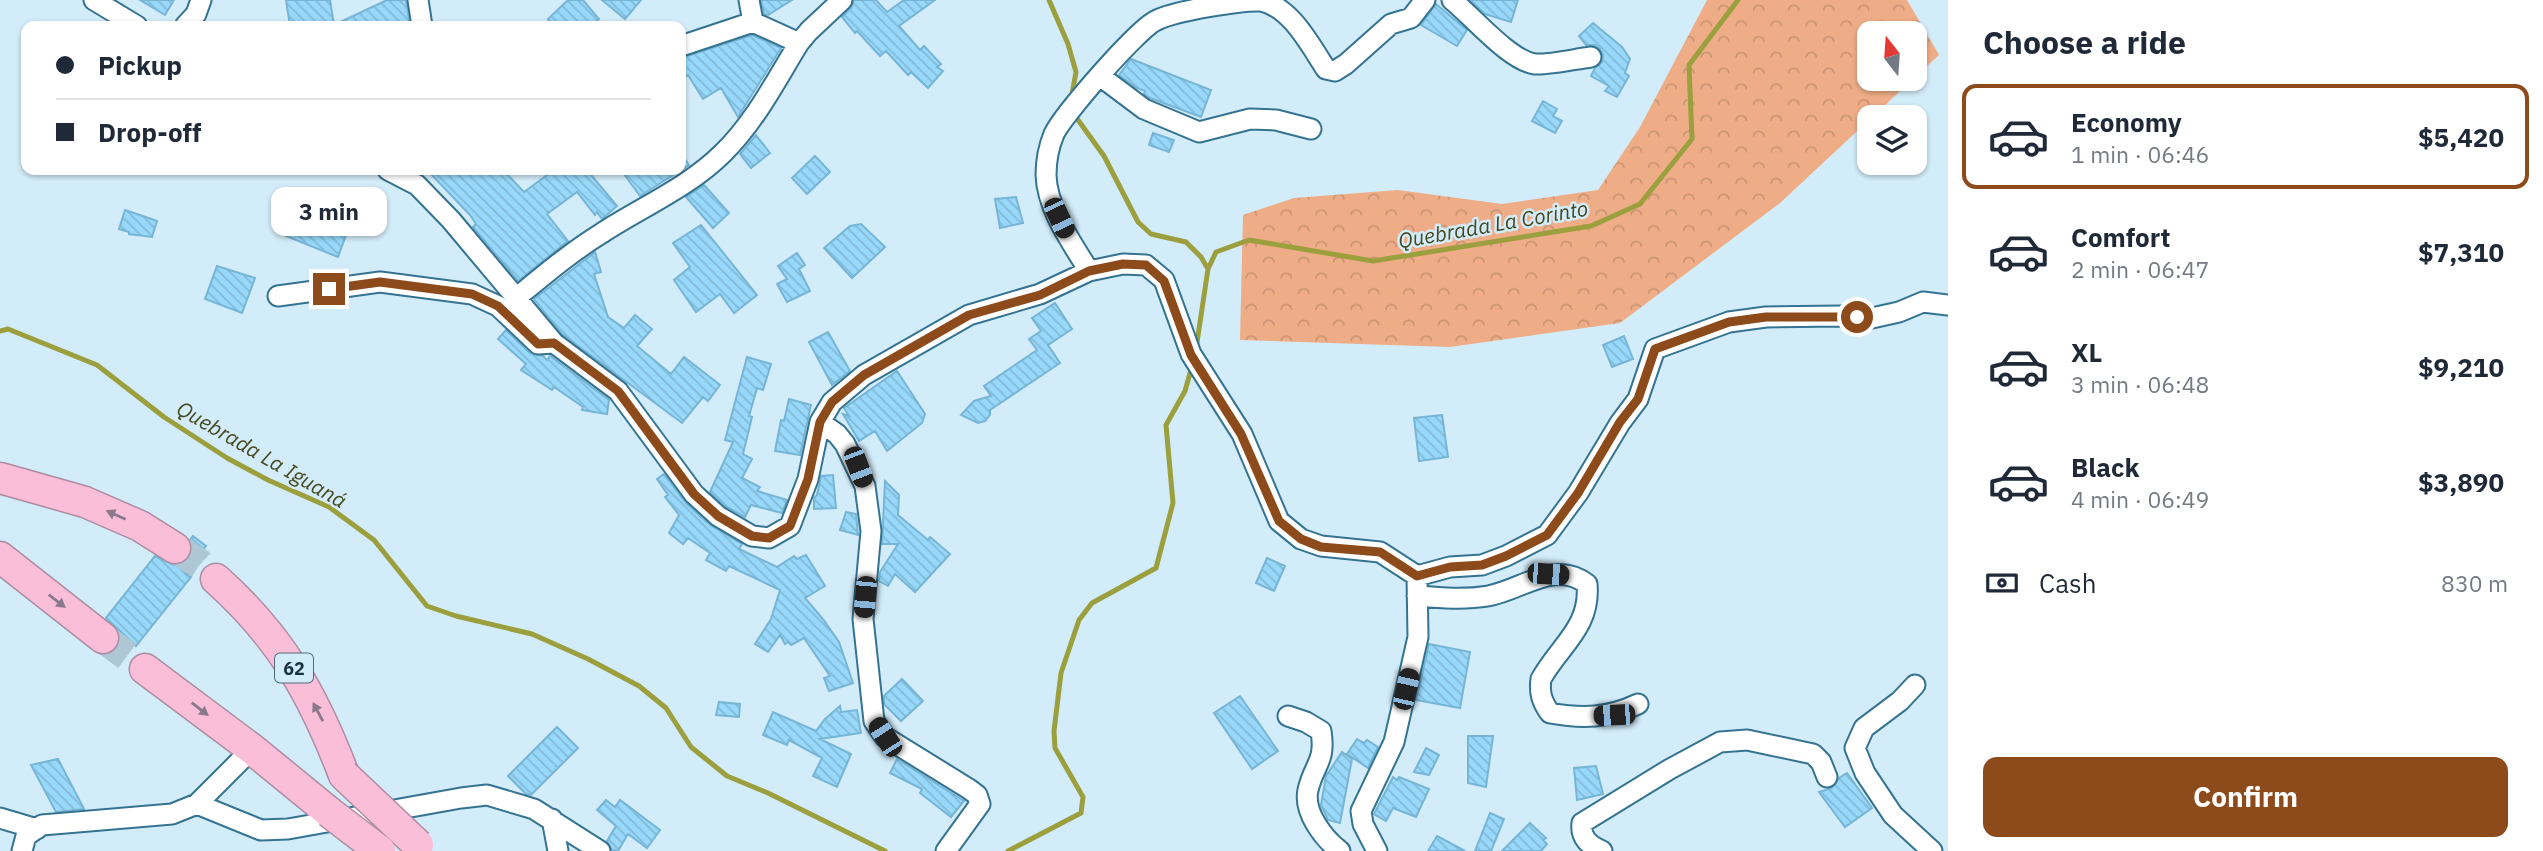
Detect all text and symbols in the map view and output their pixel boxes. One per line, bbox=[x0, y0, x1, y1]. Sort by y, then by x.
north arrow bbox=[1857, 21, 1927, 91]
map controls bbox=[1857, 21, 1927, 175]
text: Choose a ride bbox=[1983, 21, 2186, 63]
text: Pickup bbox=[98, 48, 182, 82]
button: layers bbox=[1857, 105, 1927, 175]
icon: car bbox=[1987, 105, 2050, 168]
text: Economy bbox=[2071, 105, 2182, 139]
text: Drop-off bbox=[98, 115, 201, 149]
text: $5,420 bbox=[2418, 120, 2504, 154]
text: 1 min · 06:46 bbox=[2071, 139, 2209, 169]
callout: 3 min bbox=[271, 188, 387, 236]
water label: Quebrada La Corinto bbox=[1396, 194, 1590, 254]
car bbox=[1041, 195, 1078, 241]
text: 3 min bbox=[299, 196, 359, 226]
icon: car bbox=[1987, 220, 2050, 283]
text: Comfort bbox=[2071, 220, 2170, 254]
text: $7,310 bbox=[2418, 235, 2504, 269]
text: 2 min · 06:47 bbox=[2071, 254, 2209, 284]
route end bbox=[313, 273, 345, 305]
route start bbox=[1841, 301, 1873, 333]
icon: car bbox=[1987, 335, 2050, 398]
text: XL bbox=[2071, 335, 2102, 369]
text: $9,210 bbox=[2418, 350, 2504, 384]
text: 3 min · 06:48 bbox=[2071, 369, 2209, 399]
water label: Quebrada La Iguaná bbox=[172, 394, 352, 514]
car bbox=[841, 444, 876, 490]
icon: car bbox=[1987, 450, 2050, 513]
text: Black bbox=[2071, 450, 2139, 484]
text: $3,890 bbox=[2418, 465, 2504, 499]
text: 4 min · 06:49 bbox=[2071, 484, 2209, 514]
one-way arrow bbox=[105, 509, 126, 520]
car bbox=[1527, 562, 1570, 586]
icon: cash bbox=[1983, 564, 2021, 602]
text: Cash bbox=[2039, 566, 2096, 600]
text: 830 m bbox=[2441, 568, 2508, 598]
car bbox=[853, 575, 878, 619]
one-way arrow bbox=[47, 594, 65, 609]
road number: 62 bbox=[275, 654, 313, 682]
car bbox=[1392, 666, 1421, 712]
one-way arrow bbox=[191, 701, 209, 716]
one-way arrow bbox=[312, 701, 324, 721]
car bbox=[1593, 703, 1636, 727]
car bbox=[865, 714, 906, 760]
button: Confirm bbox=[1983, 757, 2508, 837]

